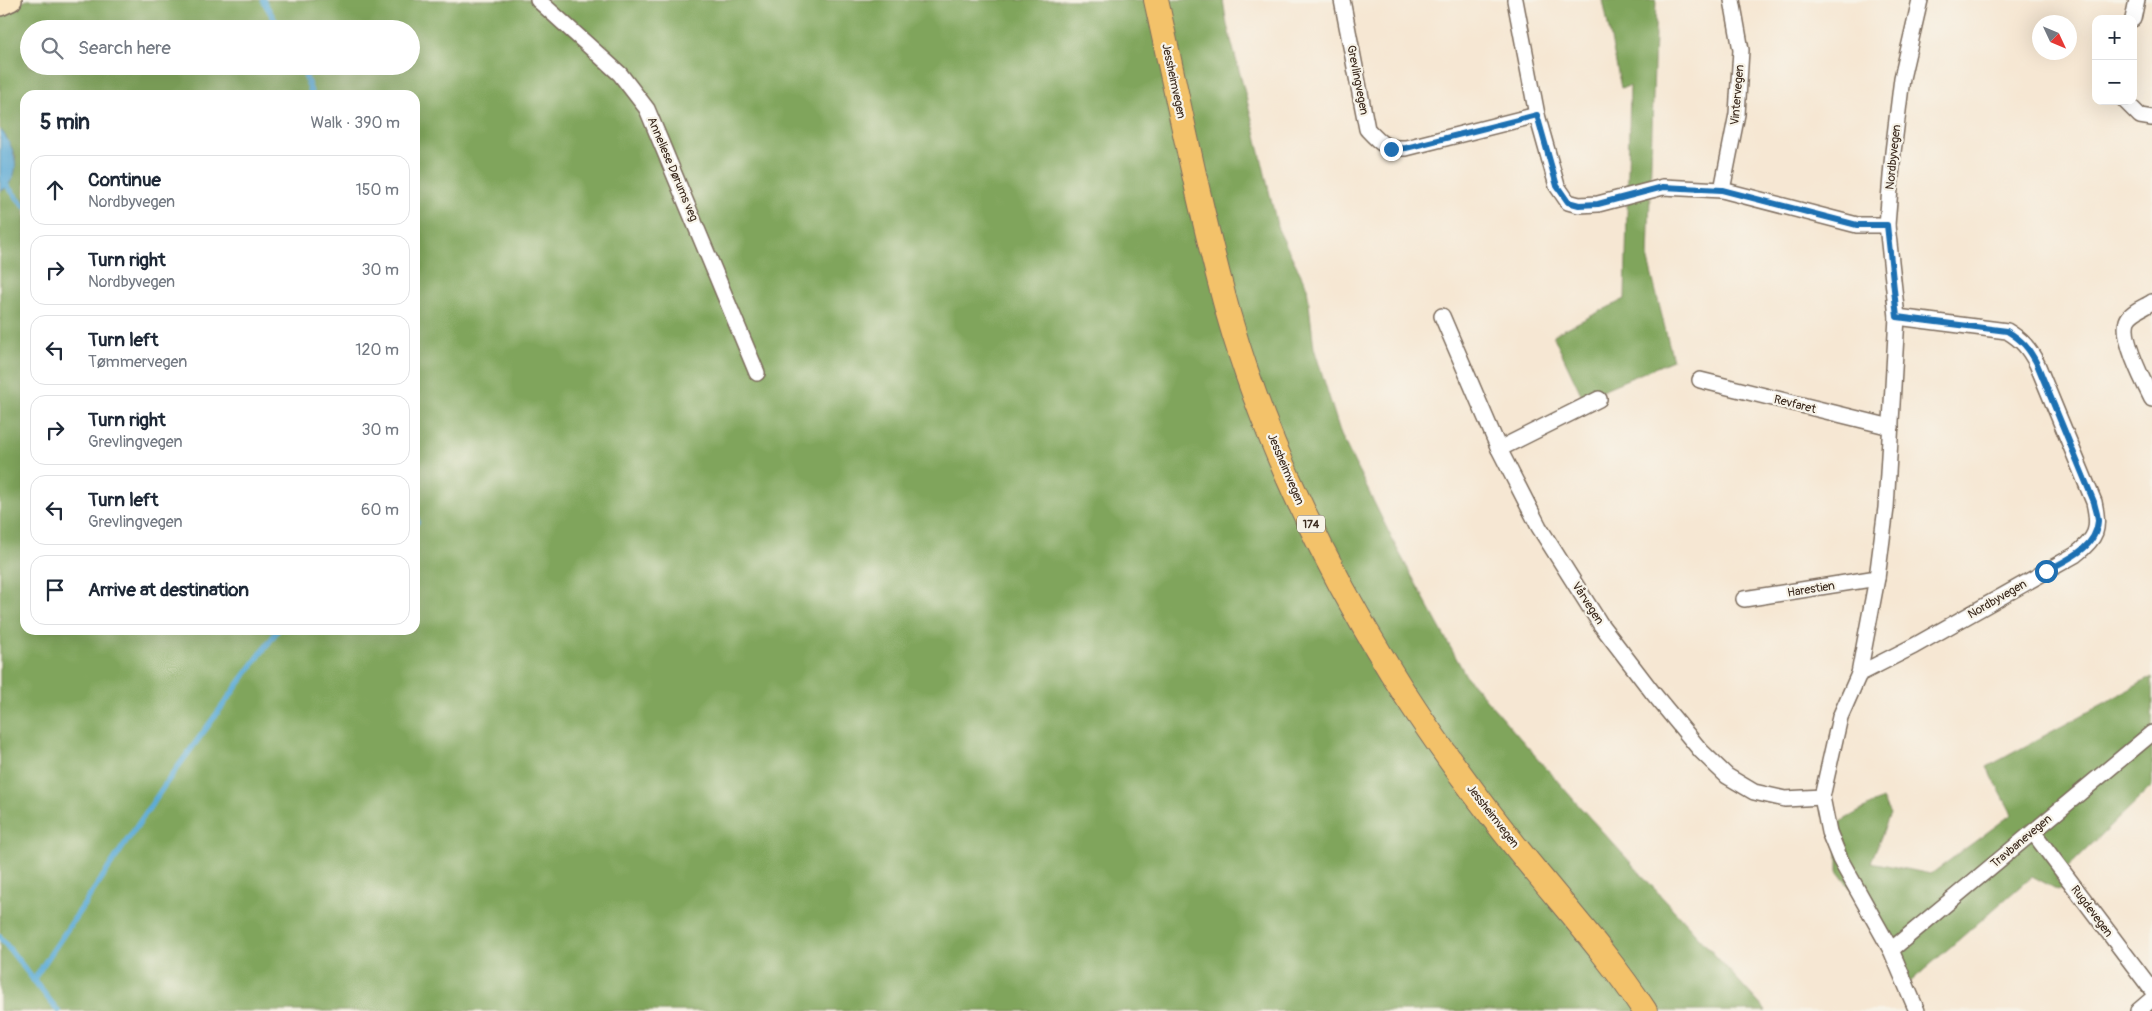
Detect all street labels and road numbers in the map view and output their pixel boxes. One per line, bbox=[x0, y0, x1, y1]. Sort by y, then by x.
street label: Jessheimvegen bbox=[1158, 42, 1189, 120]
street label: Grevlingvegen bbox=[1343, 44, 1372, 116]
street label: Vintervegen bbox=[1727, 64, 1748, 126]
street label: Anneliese Dørums veg bbox=[644, 115, 701, 224]
street label: Nordbyvegen bbox=[1883, 124, 1904, 190]
street label: Revfaret bbox=[1772, 392, 1818, 417]
street label: Jessheimvegen bbox=[1264, 431, 1307, 507]
road number: 174 bbox=[1297, 516, 1325, 532]
street label: Nordbyvegen bbox=[1965, 577, 2029, 622]
street label: Harestien bbox=[1786, 578, 1836, 601]
street label: Vårvegen bbox=[1568, 579, 1607, 627]
street label: Jessheimvegen bbox=[1463, 782, 1522, 851]
street label: Travbanevegen bbox=[1988, 811, 2055, 871]
street label: Rugdevegen bbox=[2067, 883, 2116, 940]

